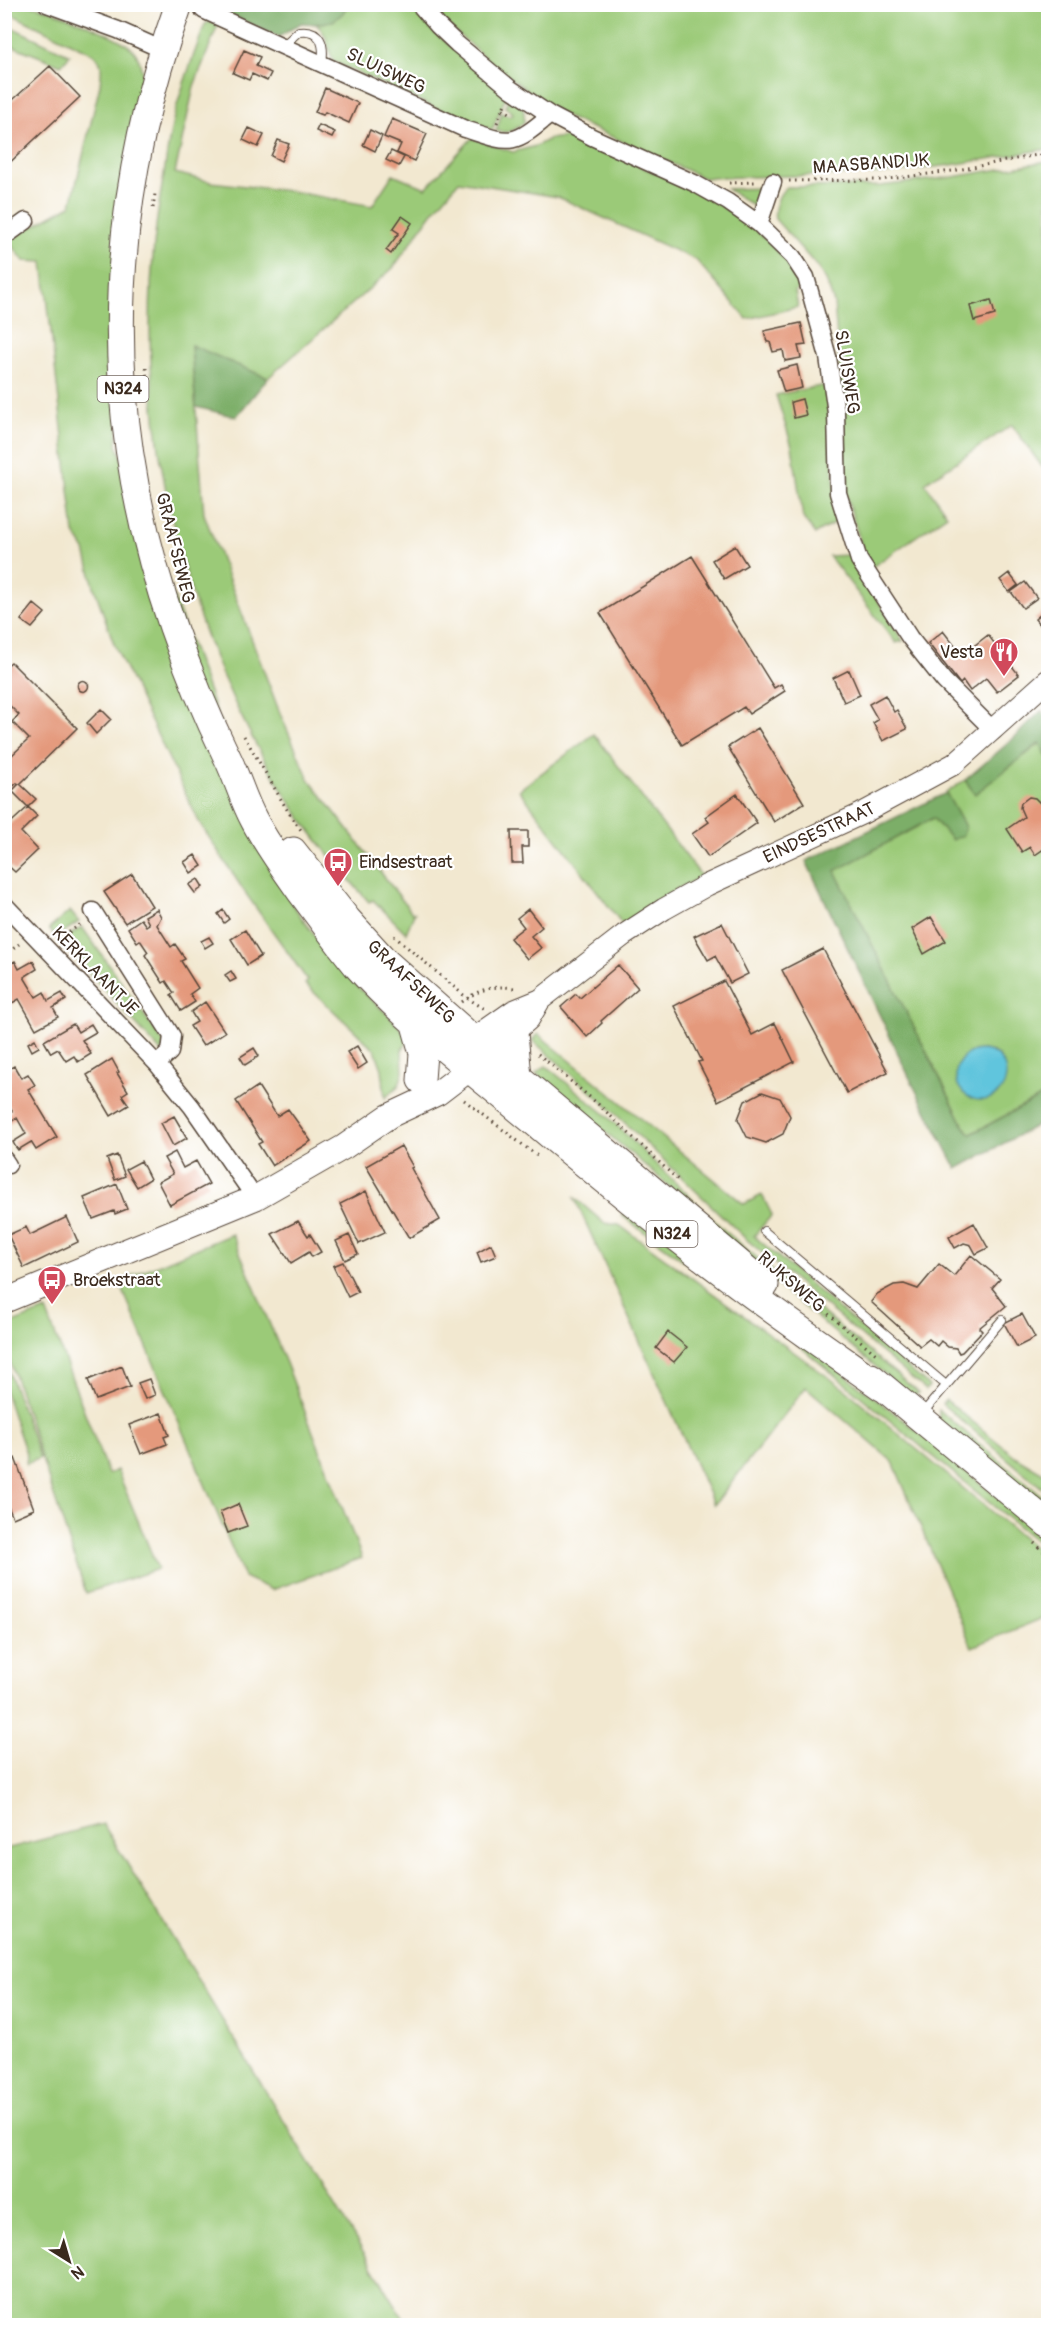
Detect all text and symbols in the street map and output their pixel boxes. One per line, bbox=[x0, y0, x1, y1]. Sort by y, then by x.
street label: SLUISWEG bbox=[343, 43, 429, 99]
street label: MAASBANDIJK bbox=[812, 148, 930, 180]
street label: SLUISWEG bbox=[829, 328, 865, 416]
road number: N324 bbox=[98, 376, 148, 402]
street label: GRAAFSEWEG bbox=[150, 490, 200, 606]
restaurant icon: Vesta bbox=[988, 636, 1020, 678]
place label: Vesta bbox=[940, 641, 983, 664]
street label: EINDSESTRAAT bbox=[759, 797, 879, 869]
bus stop icon: Eindsestraat bbox=[322, 846, 354, 888]
place label: Eindsestraat bbox=[359, 851, 453, 874]
street label: KERKLAANTJE bbox=[47, 922, 143, 1020]
street label: GRAAFSEWEG bbox=[362, 935, 460, 1029]
road number: N324 bbox=[646, 1221, 698, 1247]
street label: RIJKSWEG bbox=[752, 1246, 830, 1318]
bus stop icon: Broekstraat bbox=[36, 1264, 68, 1306]
place label: Broekstraat bbox=[73, 1269, 161, 1292]
north arrow bbox=[39, 2231, 99, 2291]
text: N bbox=[67, 2261, 88, 2284]

